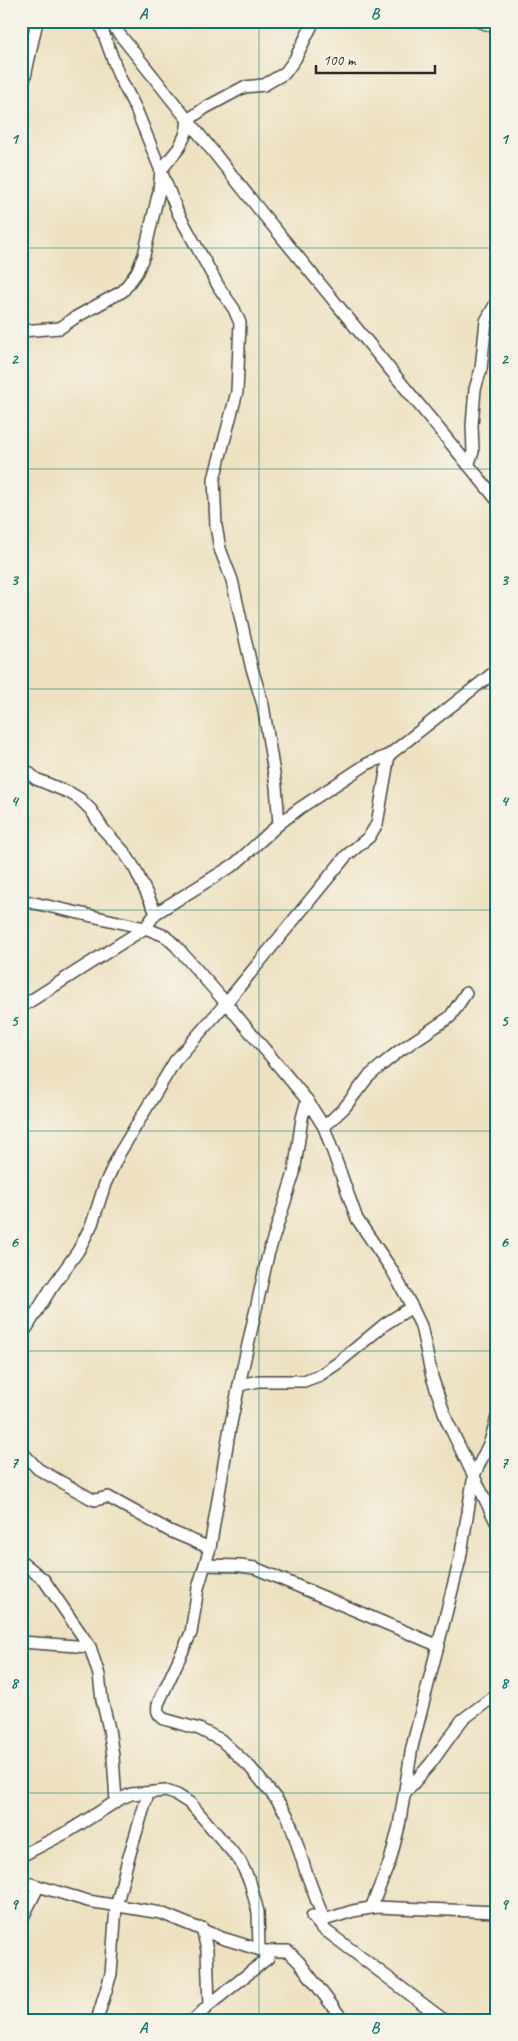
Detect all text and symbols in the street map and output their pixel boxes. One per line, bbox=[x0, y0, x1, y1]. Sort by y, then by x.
text: A bbox=[139, 4, 149, 24]
text: B bbox=[371, 4, 381, 24]
scale bar bbox=[316, 42, 434, 74]
text: 100 m bbox=[323, 51, 357, 70]
text: 1 bbox=[10, 129, 19, 149]
text: 1 bbox=[500, 129, 509, 149]
text: 2 bbox=[10, 349, 19, 369]
text: 2 bbox=[500, 349, 509, 369]
text: 3 bbox=[10, 570, 19, 590]
text: 3 bbox=[500, 570, 509, 590]
text: 4 bbox=[10, 791, 19, 811]
text: 4 bbox=[500, 791, 509, 811]
text: 5 bbox=[11, 1011, 20, 1031]
text: 5 bbox=[501, 1011, 510, 1031]
text: 6 bbox=[10, 1232, 19, 1252]
text: 6 bbox=[500, 1232, 509, 1252]
text: 7 bbox=[10, 1453, 19, 1473]
text: 7 bbox=[500, 1453, 509, 1473]
text: 8 bbox=[10, 1673, 19, 1693]
text: 8 bbox=[500, 1673, 509, 1693]
text: 9 bbox=[10, 1894, 19, 1914]
text: 9 bbox=[500, 1894, 509, 1914]
text: A bbox=[139, 2018, 149, 2038]
text: B bbox=[371, 2018, 381, 2038]

